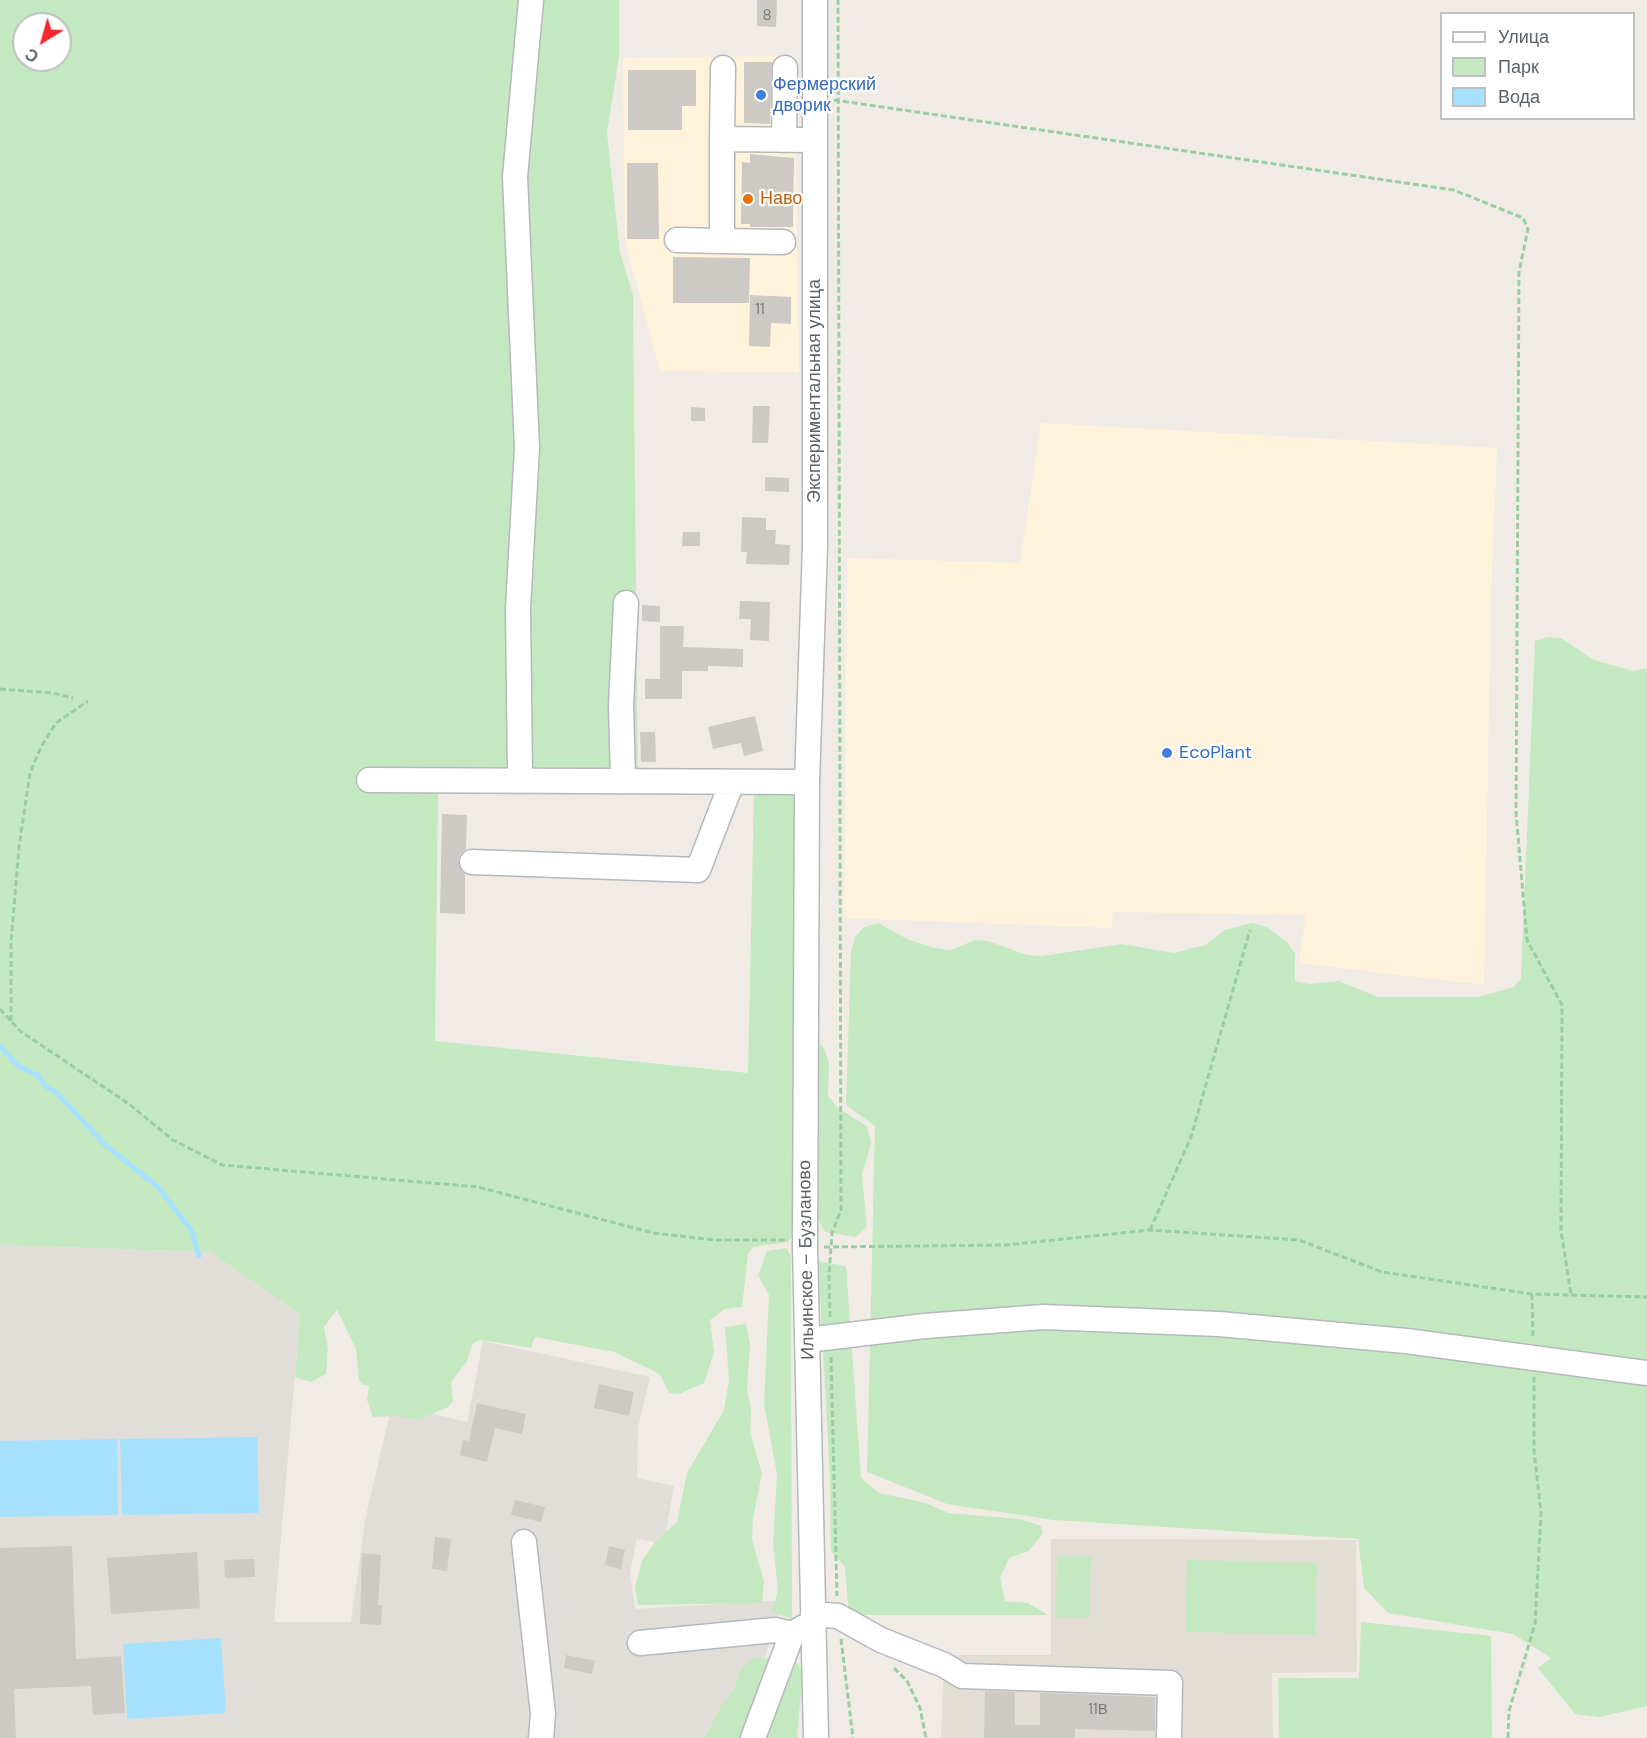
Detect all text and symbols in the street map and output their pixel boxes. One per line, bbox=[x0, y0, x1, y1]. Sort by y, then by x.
house number: 8 bbox=[762, 7, 772, 25]
north arrow bbox=[12, 12, 72, 72]
legend bbox=[1440, 12, 1635, 120]
text: Улица bbox=[1498, 25, 1549, 49]
text: С bbox=[21, 43, 43, 67]
text: Парк bbox=[1498, 55, 1539, 79]
place label: Фермерский дворик bbox=[773, 74, 876, 116]
text: Вода bbox=[1498, 85, 1540, 109]
marker: Фермерский дворик bbox=[754, 88, 768, 102]
place label: Наво bbox=[760, 188, 802, 210]
marker: Наво bbox=[741, 192, 755, 206]
street label: Экспериментальная улица bbox=[804, 279, 826, 503]
house number: 11 bbox=[755, 301, 765, 319]
place label: EcoPlant bbox=[1179, 742, 1252, 764]
marker: EcoPlant bbox=[1160, 746, 1174, 760]
street label: Ильинское – Бузланово bbox=[794, 1160, 820, 1360]
house number: 11В bbox=[1088, 1701, 1108, 1719]

